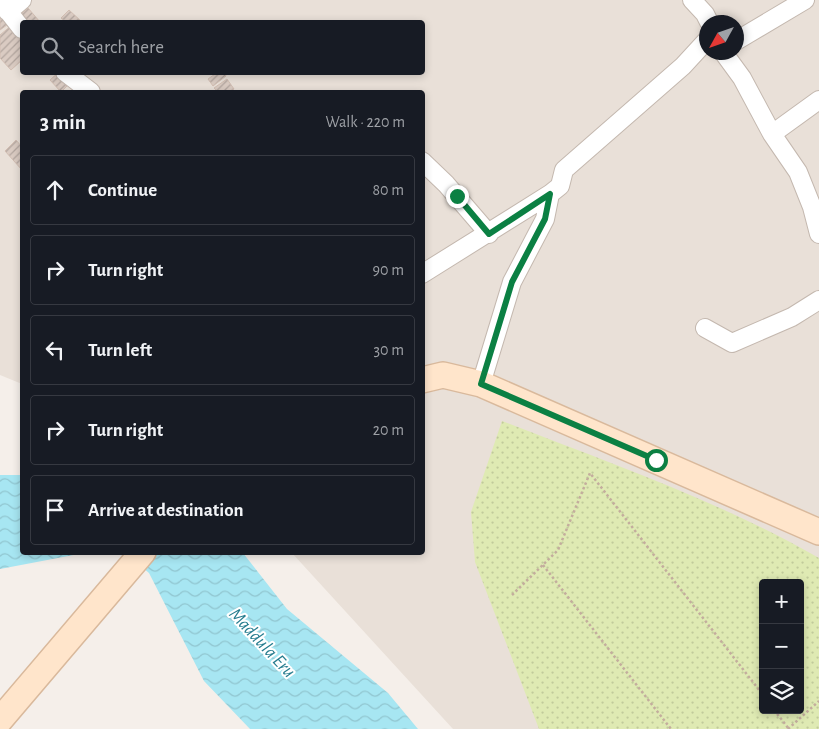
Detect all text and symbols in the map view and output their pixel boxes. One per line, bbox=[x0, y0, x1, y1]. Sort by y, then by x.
north arrow bbox=[699, 15, 744, 60]
search box bbox=[20, 20, 425, 75]
icon: search bbox=[38, 34, 66, 62]
text: Search here bbox=[78, 38, 164, 57]
text: 3 min bbox=[40, 112, 86, 133]
text: Walk · 220 m bbox=[326, 114, 405, 130]
icon: ahead bbox=[41, 176, 69, 204]
text: Continue bbox=[88, 181, 157, 200]
text: 80 m bbox=[373, 182, 404, 198]
route end bbox=[446, 185, 469, 208]
icon: right bbox=[41, 256, 69, 284]
text: Turn right bbox=[88, 261, 163, 280]
text: 90 m bbox=[373, 262, 404, 278]
icon: left bbox=[41, 336, 69, 364]
text: Turn left bbox=[88, 341, 152, 360]
text: 30 m bbox=[374, 342, 404, 358]
icon: right bbox=[41, 416, 69, 444]
text: Turn right bbox=[88, 421, 163, 440]
text: 20 m bbox=[373, 422, 404, 438]
route start bbox=[645, 449, 668, 472]
icon: arrive bbox=[41, 496, 69, 524]
text: Arrive at destination bbox=[88, 501, 244, 520]
map controls bbox=[759, 579, 804, 714]
button: + bbox=[759, 579, 804, 624]
water label: Maddula Eru bbox=[225, 605, 299, 682]
button: − bbox=[759, 624, 804, 669]
button: layers bbox=[759, 669, 804, 714]

